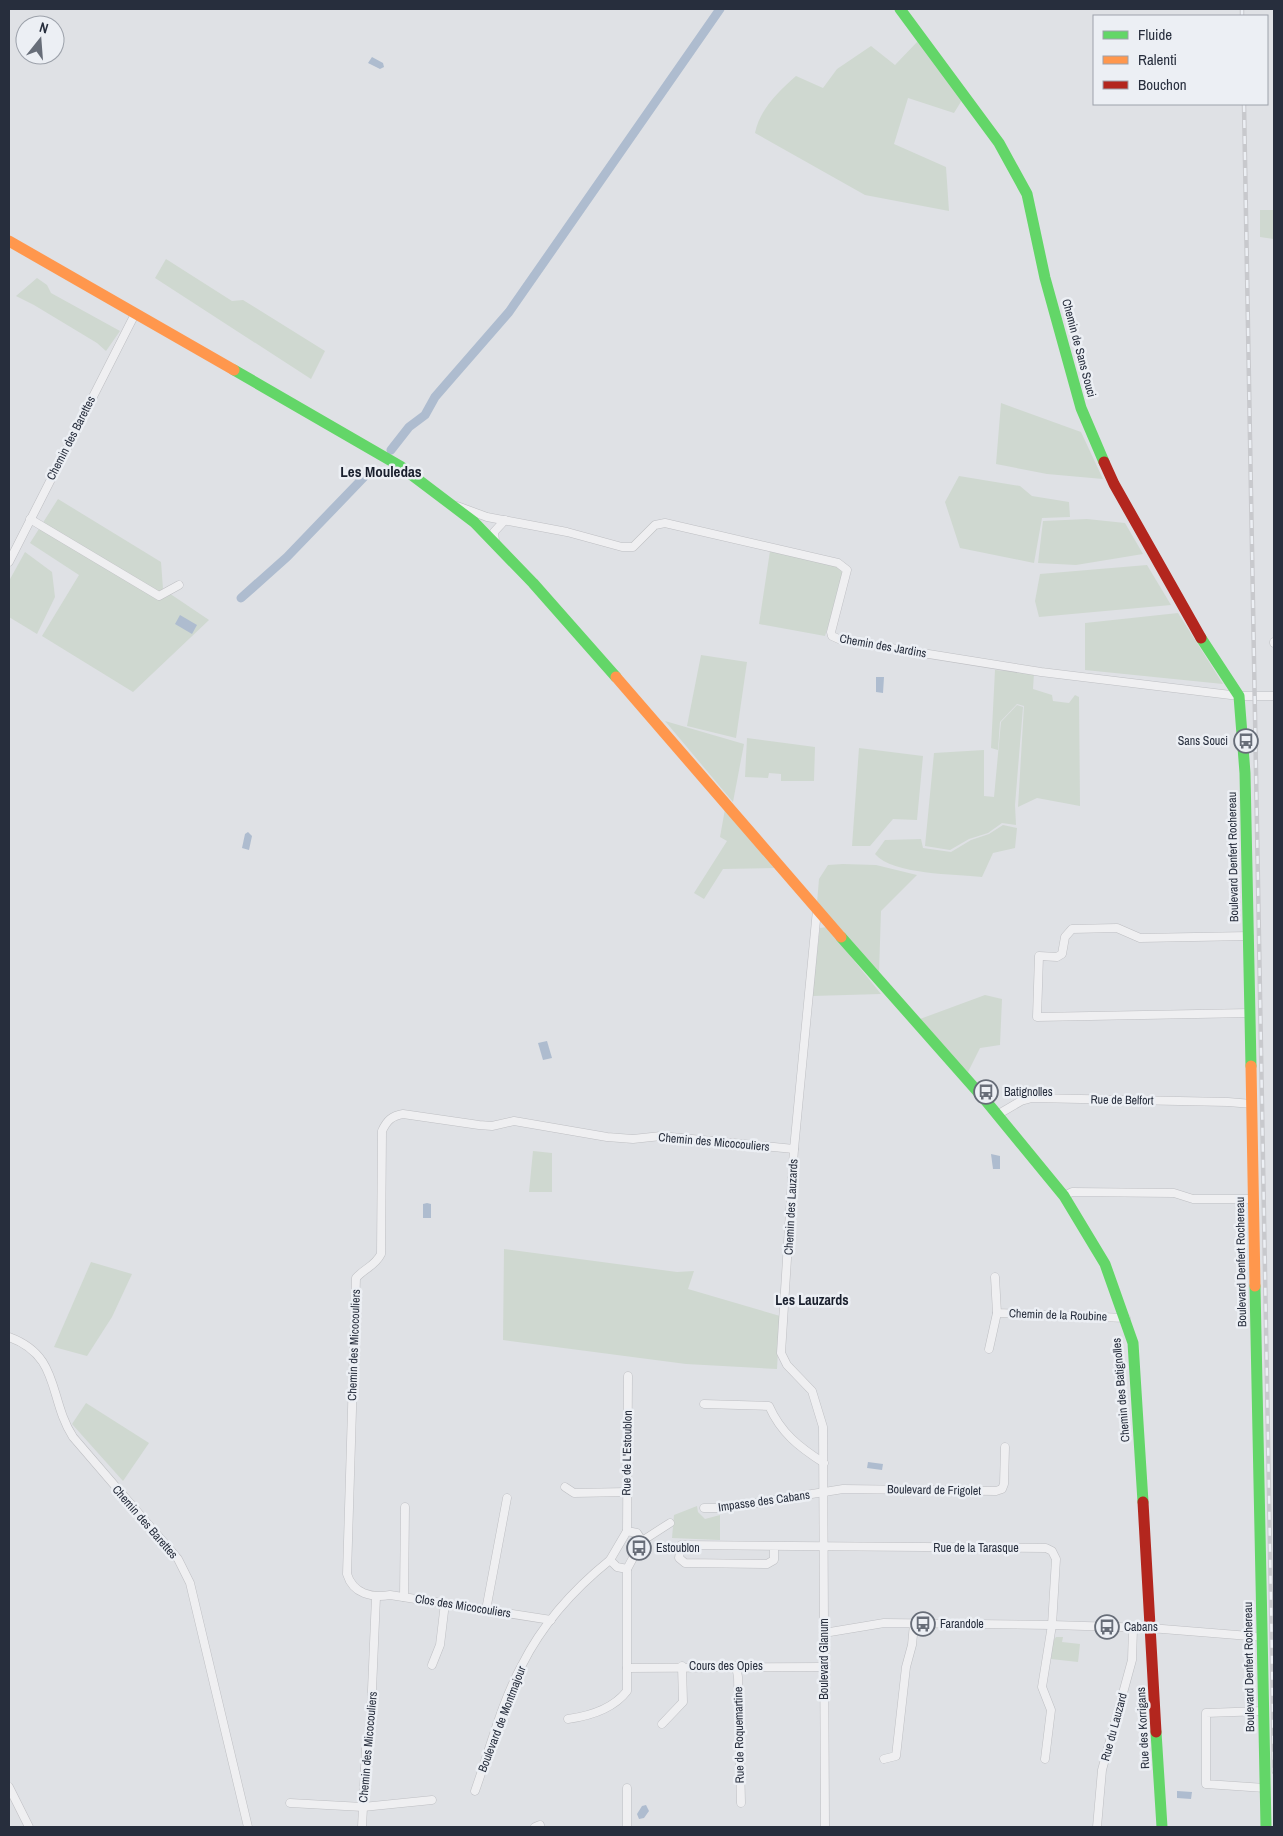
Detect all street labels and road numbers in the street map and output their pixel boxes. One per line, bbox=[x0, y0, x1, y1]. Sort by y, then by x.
street label: Chemin de Sans Souci bbox=[1058, 297, 1100, 399]
street label: Chemin des Barettes bbox=[43, 393, 99, 483]
street label: Chemin des Jardins bbox=[838, 630, 928, 662]
street label: Boulevard Denfert Rochereau bbox=[1224, 792, 1242, 922]
street label: Rue de Belfort bbox=[1090, 1091, 1154, 1109]
street label: Chemin des Micocouliers bbox=[658, 1129, 770, 1155]
street label: Chemin des Lauzards bbox=[780, 1158, 802, 1255]
street label: Boulevard Denfert Rochereau bbox=[1232, 1197, 1250, 1327]
street label: Chemin des Micocouliers bbox=[344, 1289, 364, 1401]
street label: Chemin de la Roubine bbox=[1009, 1305, 1107, 1325]
street label: Chemin des Batignolles bbox=[1108, 1337, 1134, 1443]
street label: Rue de L'Estoublon bbox=[618, 1410, 636, 1496]
street label: Boulevard de Frigolet bbox=[887, 1481, 981, 1499]
street label: Chemin des Barettes bbox=[109, 1482, 181, 1562]
street label: Impasse des Cabans bbox=[717, 1487, 811, 1515]
street label: Rue de la Tarasque bbox=[933, 1540, 1019, 1556]
street label: Clos des Micocouliers bbox=[414, 1591, 512, 1621]
street label: Boulevard Denfert Rochereau bbox=[1240, 1602, 1258, 1732]
street label: Boulevard Glanum bbox=[816, 1618, 832, 1700]
street label: Cours des Opies bbox=[689, 1658, 763, 1674]
street label: Boulevard de Montmajour bbox=[474, 1663, 530, 1774]
street label: Rue de Roquemartine bbox=[730, 1686, 748, 1784]
street label: Rue des Korrigans bbox=[1133, 1687, 1153, 1769]
street label: Chemin des Micocouliers bbox=[355, 1691, 381, 1803]
street label: Rue du Lauzard bbox=[1097, 1691, 1131, 1763]

